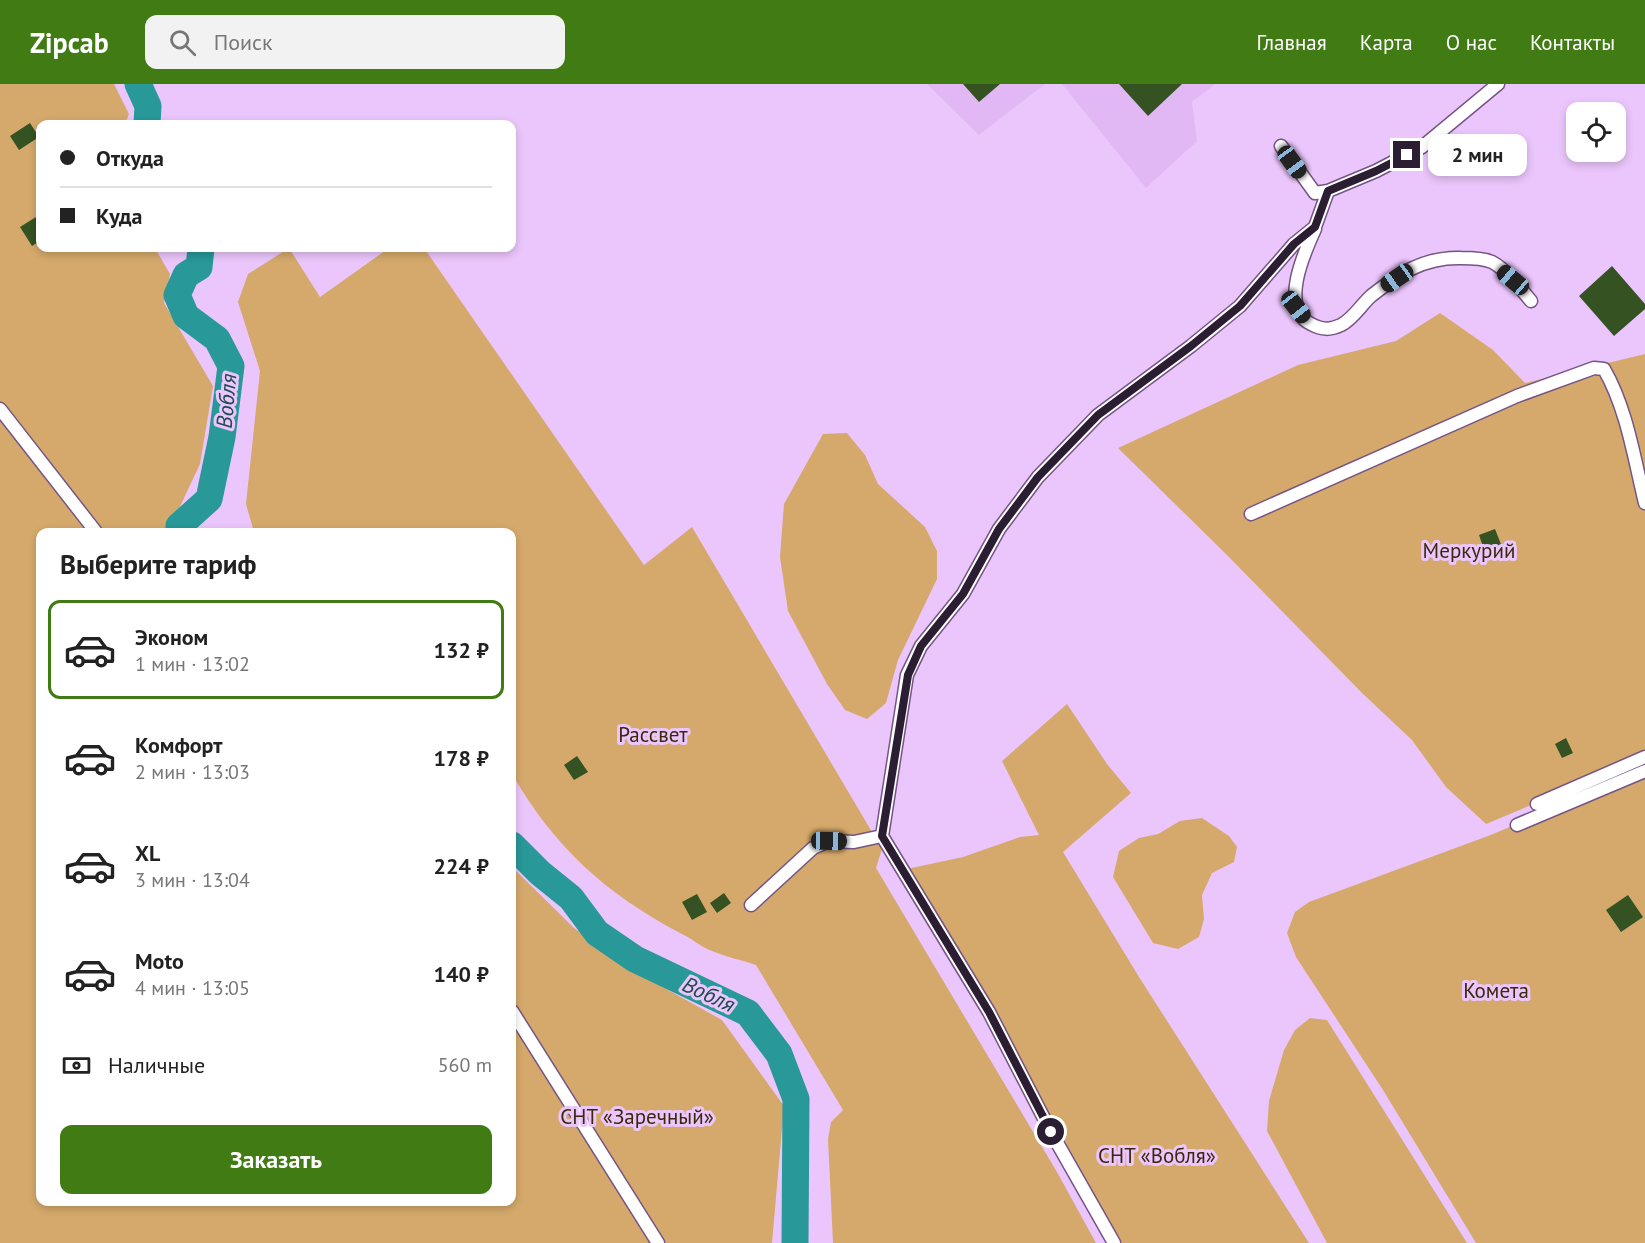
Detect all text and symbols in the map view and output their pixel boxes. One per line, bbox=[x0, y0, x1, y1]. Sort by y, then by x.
search box bbox=[145, 15, 565, 69]
text: Zipcab bbox=[30, 24, 109, 61]
icon: search bbox=[166, 26, 199, 59]
text: Поиск bbox=[214, 28, 273, 56]
text: Главная bbox=[1256, 29, 1327, 56]
text: Карта bbox=[1360, 29, 1413, 56]
text: О нас bbox=[1446, 29, 1497, 56]
text: Контакты bbox=[1530, 29, 1615, 56]
map controls bbox=[1566, 102, 1626, 162]
button: locate bbox=[1566, 102, 1626, 162]
callout: 2 мин bbox=[1428, 134, 1527, 176]
route end bbox=[1393, 141, 1420, 168]
car bbox=[1274, 142, 1310, 182]
text: 2 мин bbox=[1452, 142, 1503, 168]
text: Откуда bbox=[96, 144, 164, 172]
text: Куда bbox=[96, 202, 143, 230]
car bbox=[1377, 260, 1417, 296]
car bbox=[1493, 262, 1533, 298]
car bbox=[1278, 287, 1314, 327]
water label: Вобля bbox=[210, 372, 242, 430]
park label: Меркурий bbox=[1423, 537, 1515, 564]
text: Выберите тариф bbox=[60, 547, 256, 581]
icon: car bbox=[63, 623, 117, 677]
text: Эконом bbox=[135, 623, 208, 651]
text: 132 ₽ bbox=[434, 636, 489, 664]
text: 1 мин · 13:02 bbox=[135, 651, 250, 677]
park label: Рассвет bbox=[618, 721, 688, 748]
icon: car bbox=[63, 731, 117, 785]
text: Комфорт bbox=[135, 731, 223, 759]
text: 178 ₽ bbox=[434, 744, 489, 772]
text: 2 мин · 13:03 bbox=[135, 759, 250, 785]
car bbox=[811, 832, 847, 850]
icon: car bbox=[63, 839, 117, 893]
text: XL bbox=[135, 839, 160, 867]
text: 224 ₽ bbox=[434, 852, 489, 880]
text: 3 мин · 13:04 bbox=[135, 867, 250, 893]
icon: car bbox=[63, 947, 117, 1001]
text: Moto bbox=[135, 947, 184, 975]
text: 140 ₽ bbox=[434, 960, 489, 988]
water label: Вобля bbox=[678, 970, 740, 1018]
text: 4 мин · 13:05 bbox=[135, 975, 250, 1001]
park label: Комета bbox=[1463, 977, 1529, 1004]
icon: cash bbox=[60, 1049, 93, 1082]
text: Наличные bbox=[108, 1051, 205, 1079]
text: 560 m bbox=[438, 1052, 492, 1078]
park label: СНТ «Заречный» bbox=[560, 1103, 714, 1130]
route start bbox=[1037, 1118, 1064, 1145]
button: Заказать bbox=[60, 1125, 492, 1194]
park label: СНТ «Вобля» bbox=[1098, 1142, 1216, 1169]

